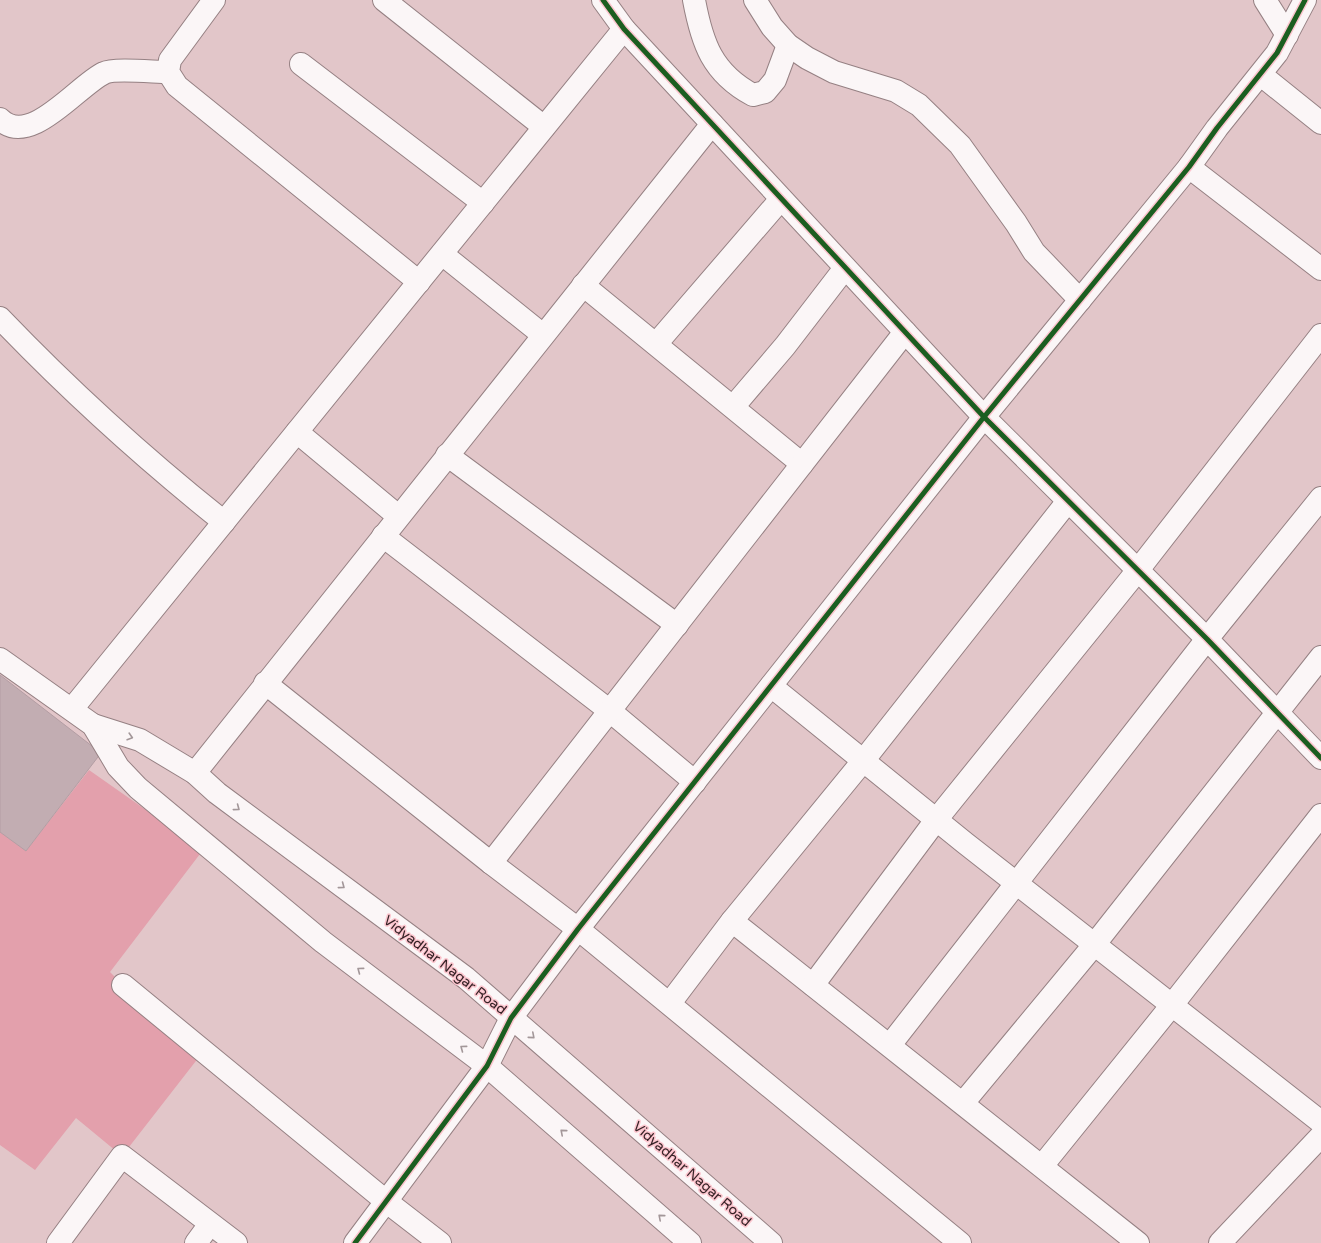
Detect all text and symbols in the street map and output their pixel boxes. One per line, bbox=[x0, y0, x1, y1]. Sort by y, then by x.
one-way arrow bbox=[126, 732, 133, 741]
one-way arrow bbox=[233, 803, 240, 810]
one-way arrow bbox=[337, 881, 344, 888]
street label: Vidyadhar Nagar Road bbox=[380, 912, 510, 1018]
one-way arrow bbox=[357, 967, 364, 974]
one-way arrow bbox=[527, 1031, 534, 1038]
one-way arrow bbox=[461, 1046, 468, 1053]
street label: Vidyadhar Nagar Road bbox=[629, 1118, 755, 1230]
one-way arrow bbox=[560, 1130, 567, 1137]
one-way arrow bbox=[658, 1215, 665, 1222]

